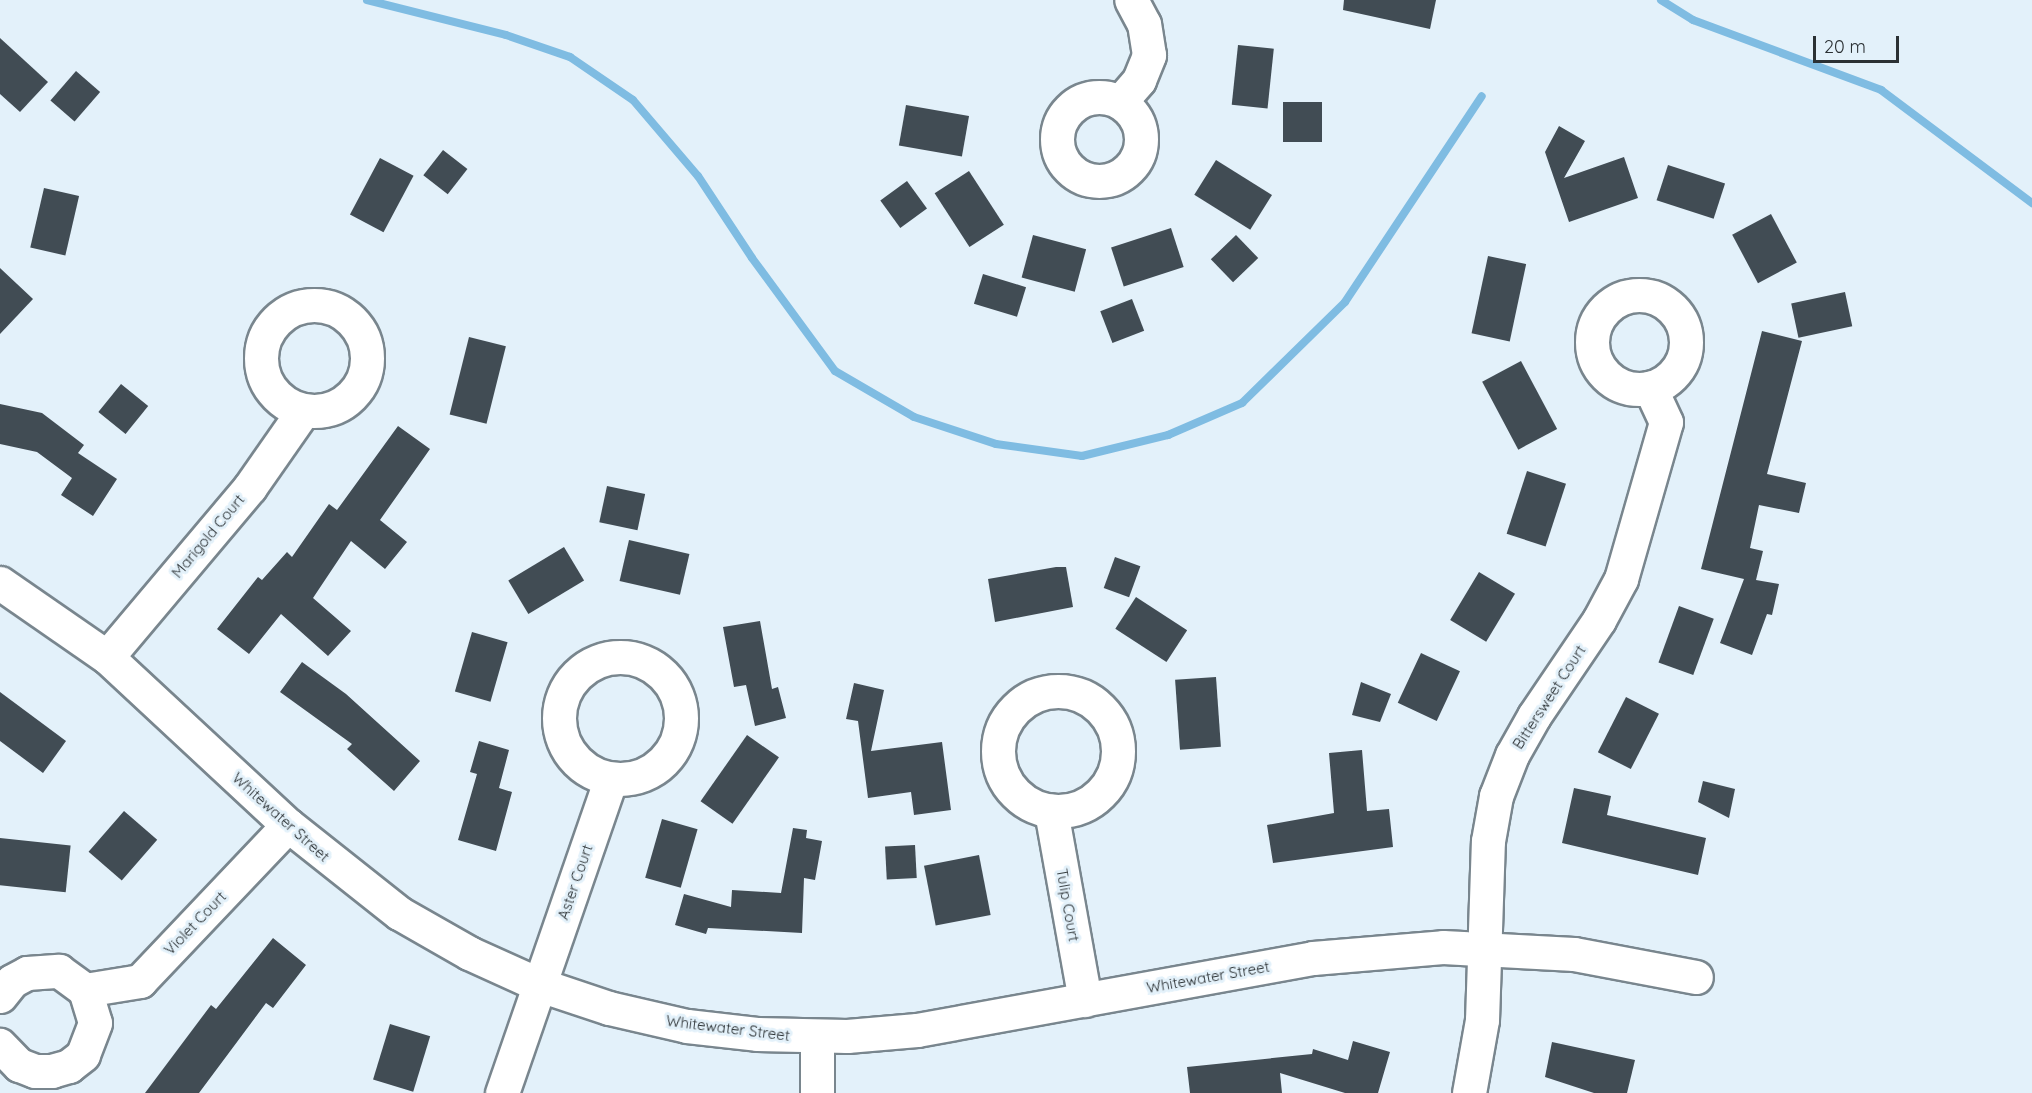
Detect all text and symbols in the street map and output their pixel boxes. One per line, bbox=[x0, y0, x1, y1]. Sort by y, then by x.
scale bar bbox=[1816, 24, 1902, 62]
text: 20 m bbox=[1824, 35, 1866, 58]
street label: Marigold Court bbox=[168, 491, 248, 581]
street label: Bittersweet Court bbox=[1509, 642, 1589, 752]
street label: Whitewater Street bbox=[229, 769, 333, 865]
street label: Aster Court bbox=[554, 842, 596, 922]
street label: Tulip Court bbox=[1053, 867, 1083, 943]
street label: Violet Court bbox=[160, 887, 230, 959]
street label: Whitewater Street bbox=[1145, 957, 1271, 997]
street label: Whitewater Street bbox=[665, 1011, 791, 1045]

